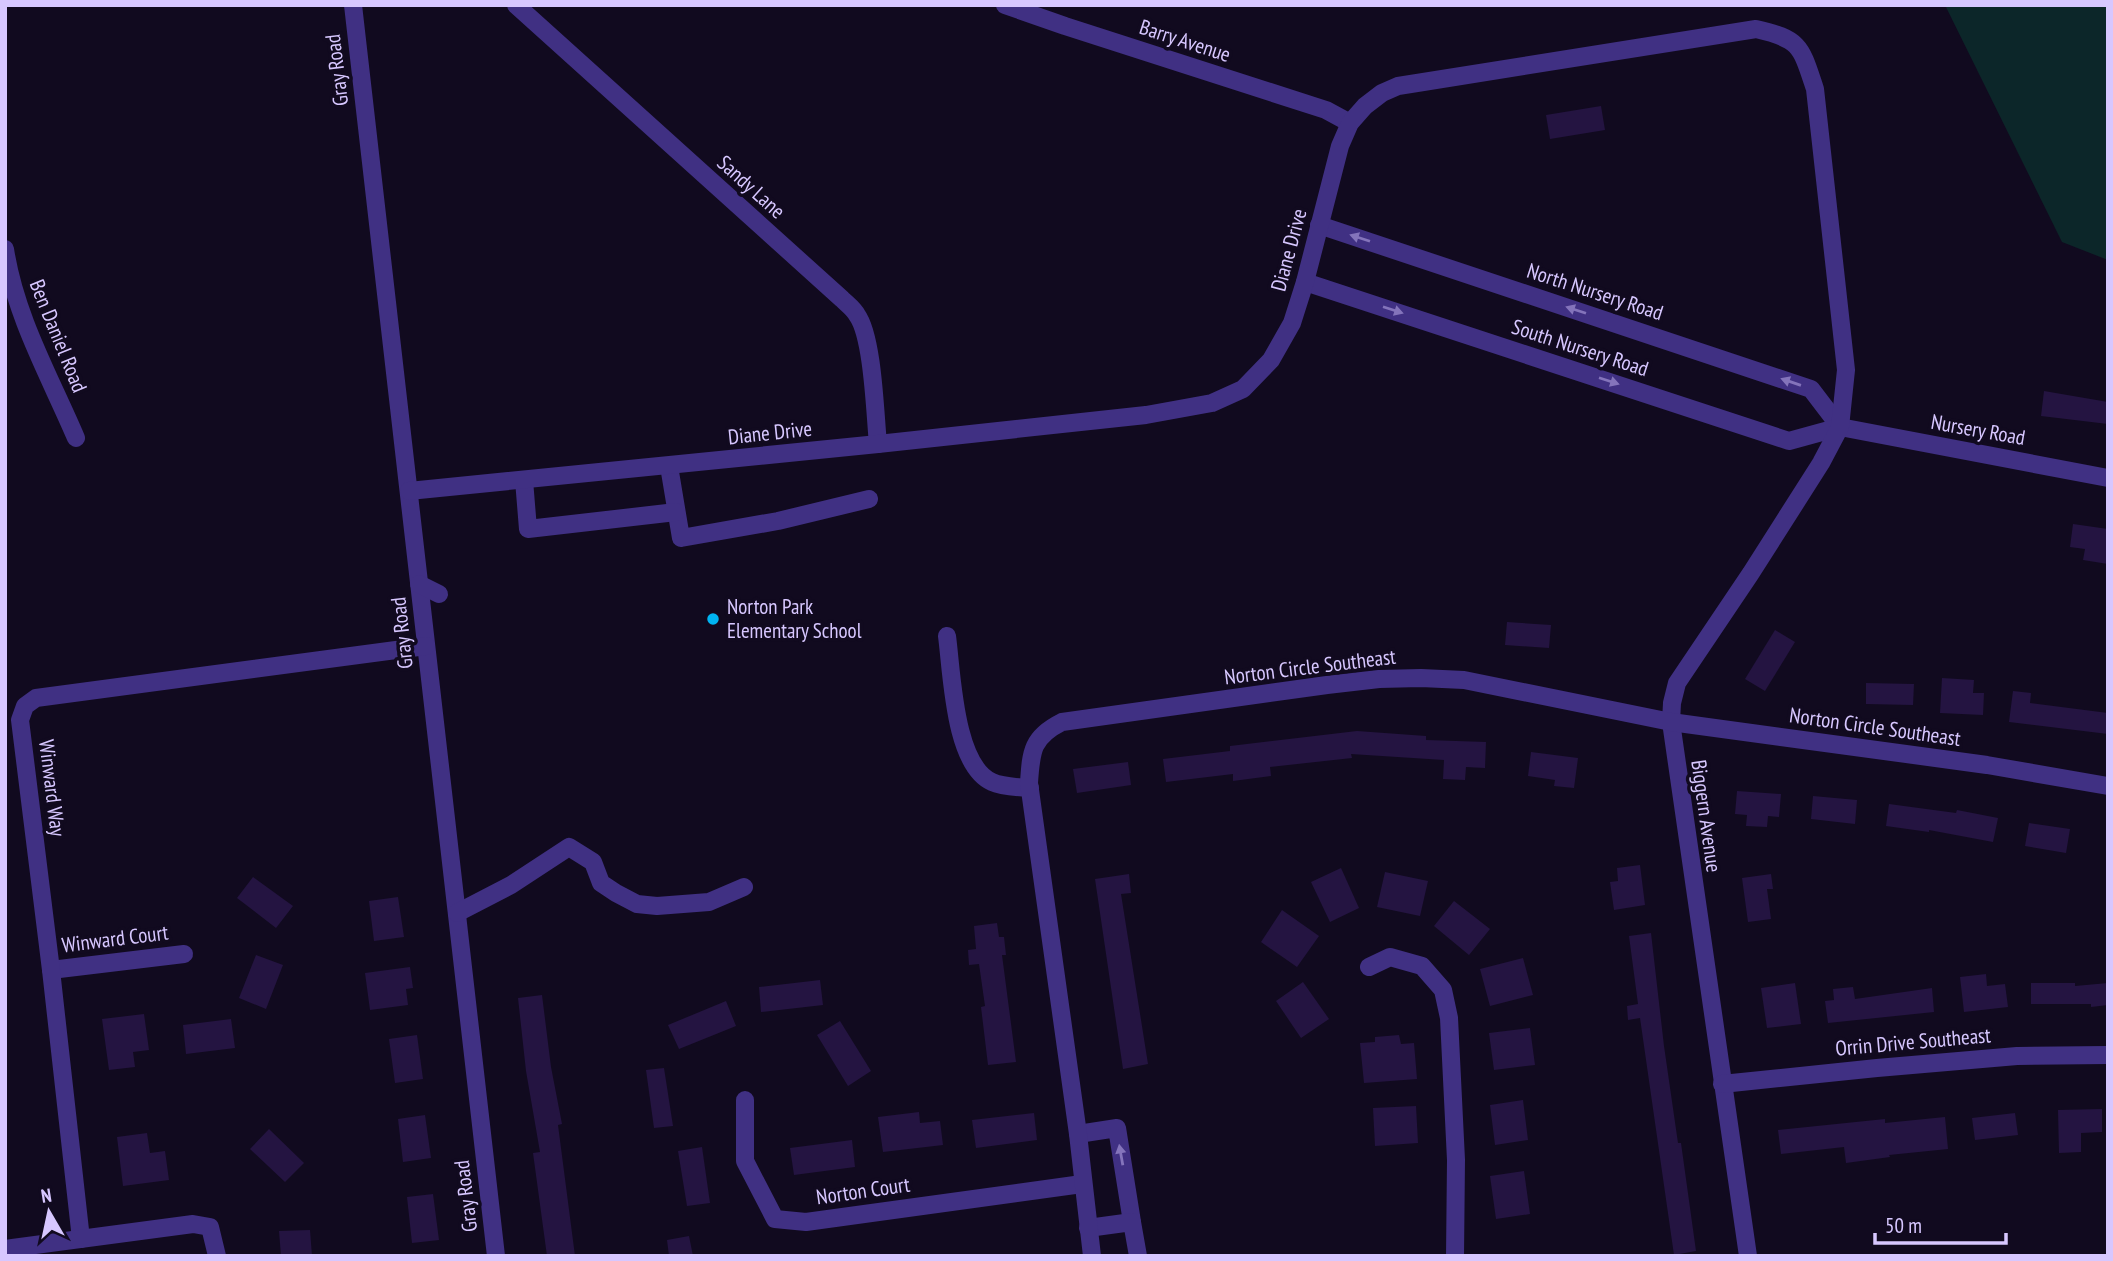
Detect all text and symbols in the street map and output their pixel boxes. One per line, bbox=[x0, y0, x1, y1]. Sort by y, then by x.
street label: Barry Avenue bbox=[1136, 13, 1234, 68]
street label: Gray Road bbox=[319, 33, 354, 107]
street label: Sandy Lane bbox=[712, 149, 791, 224]
street label: Diane Drive bbox=[1265, 206, 1312, 294]
one-way arrow bbox=[1349, 232, 1370, 243]
street label: North Nursery Road bbox=[1524, 257, 1667, 326]
street label: Ben Daniel Road bbox=[24, 275, 93, 396]
one-way arrow bbox=[1565, 304, 1586, 315]
one-way arrow bbox=[1383, 305, 1404, 316]
street label: South Nursery Road bbox=[1509, 313, 1652, 382]
one-way arrow bbox=[1599, 377, 1620, 387]
one-way arrow bbox=[1781, 377, 1802, 387]
street label: Nursery Road bbox=[1929, 408, 2027, 451]
street label: Diane Drive bbox=[727, 415, 813, 450]
place label: Norton Park Elementary School bbox=[727, 593, 862, 644]
street label: Gray Road bbox=[384, 596, 419, 670]
marker: Norton Park Elementary School bbox=[705, 611, 721, 627]
street label: Norton Circle Southeast bbox=[1223, 643, 1397, 690]
street label: Norton Circle Southeast bbox=[1788, 701, 1963, 752]
street label: Winward Way bbox=[33, 738, 72, 838]
street label: Biggern Avenue bbox=[1685, 758, 1728, 874]
street label: Winward Court bbox=[60, 919, 170, 958]
street label: Orrin Drive Southeast bbox=[1834, 1021, 1992, 1062]
one-way arrow bbox=[1115, 1144, 1126, 1166]
street label: Gray Road bbox=[448, 1159, 483, 1233]
street label: Norton Court bbox=[814, 1171, 912, 1210]
north arrow bbox=[14, 1177, 84, 1247]
text: N bbox=[39, 1183, 53, 1208]
scale bar bbox=[1875, 1202, 2006, 1246]
text: 50 m bbox=[1885, 1212, 1922, 1239]

